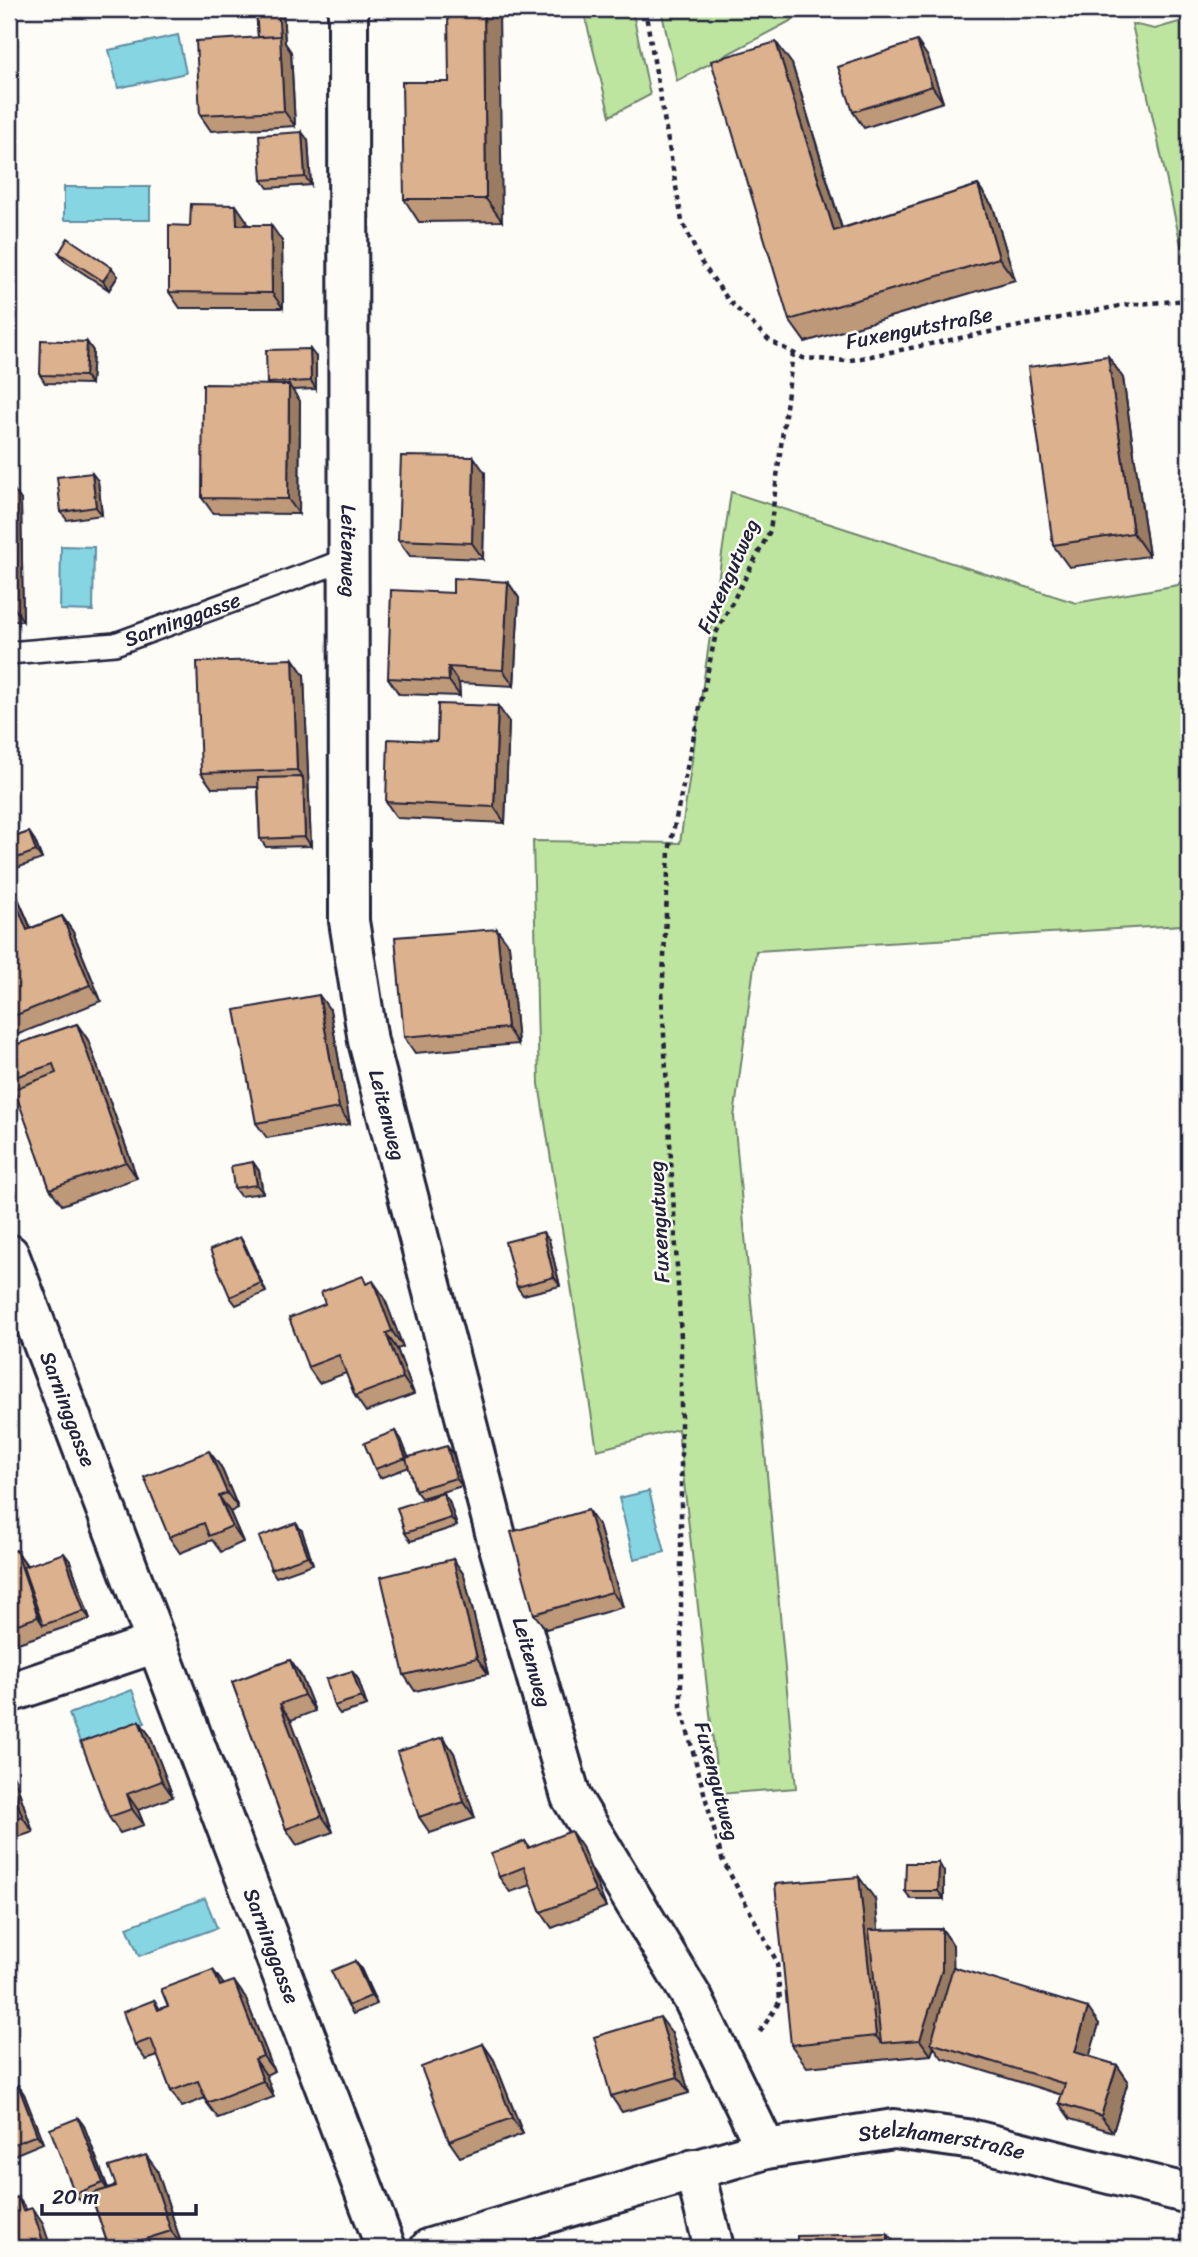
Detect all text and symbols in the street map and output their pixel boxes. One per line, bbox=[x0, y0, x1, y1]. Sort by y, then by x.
street label: Fuxengutstraße bbox=[842, 295, 996, 361]
street label: Leitenweg bbox=[330, 505, 368, 598]
street label: Fuxengutweg bbox=[686, 512, 770, 640]
street label: Sarninggasse bbox=[119, 581, 246, 658]
street label: Leitenweg bbox=[357, 1065, 417, 1165]
street label: Fuxengutweg bbox=[637, 1160, 681, 1284]
street label: Sarninggasse bbox=[29, 1346, 107, 1473]
street label: Leitenweg bbox=[501, 1612, 563, 1712]
street label: Fuxengutweg bbox=[683, 1717, 751, 1845]
street label: Sarninggasse bbox=[232, 1882, 311, 2010]
street label: Stelzhamerstraße bbox=[855, 2110, 1029, 2171]
scale bar bbox=[42, 2173, 196, 2217]
text: 20 m bbox=[52, 2178, 99, 2216]

